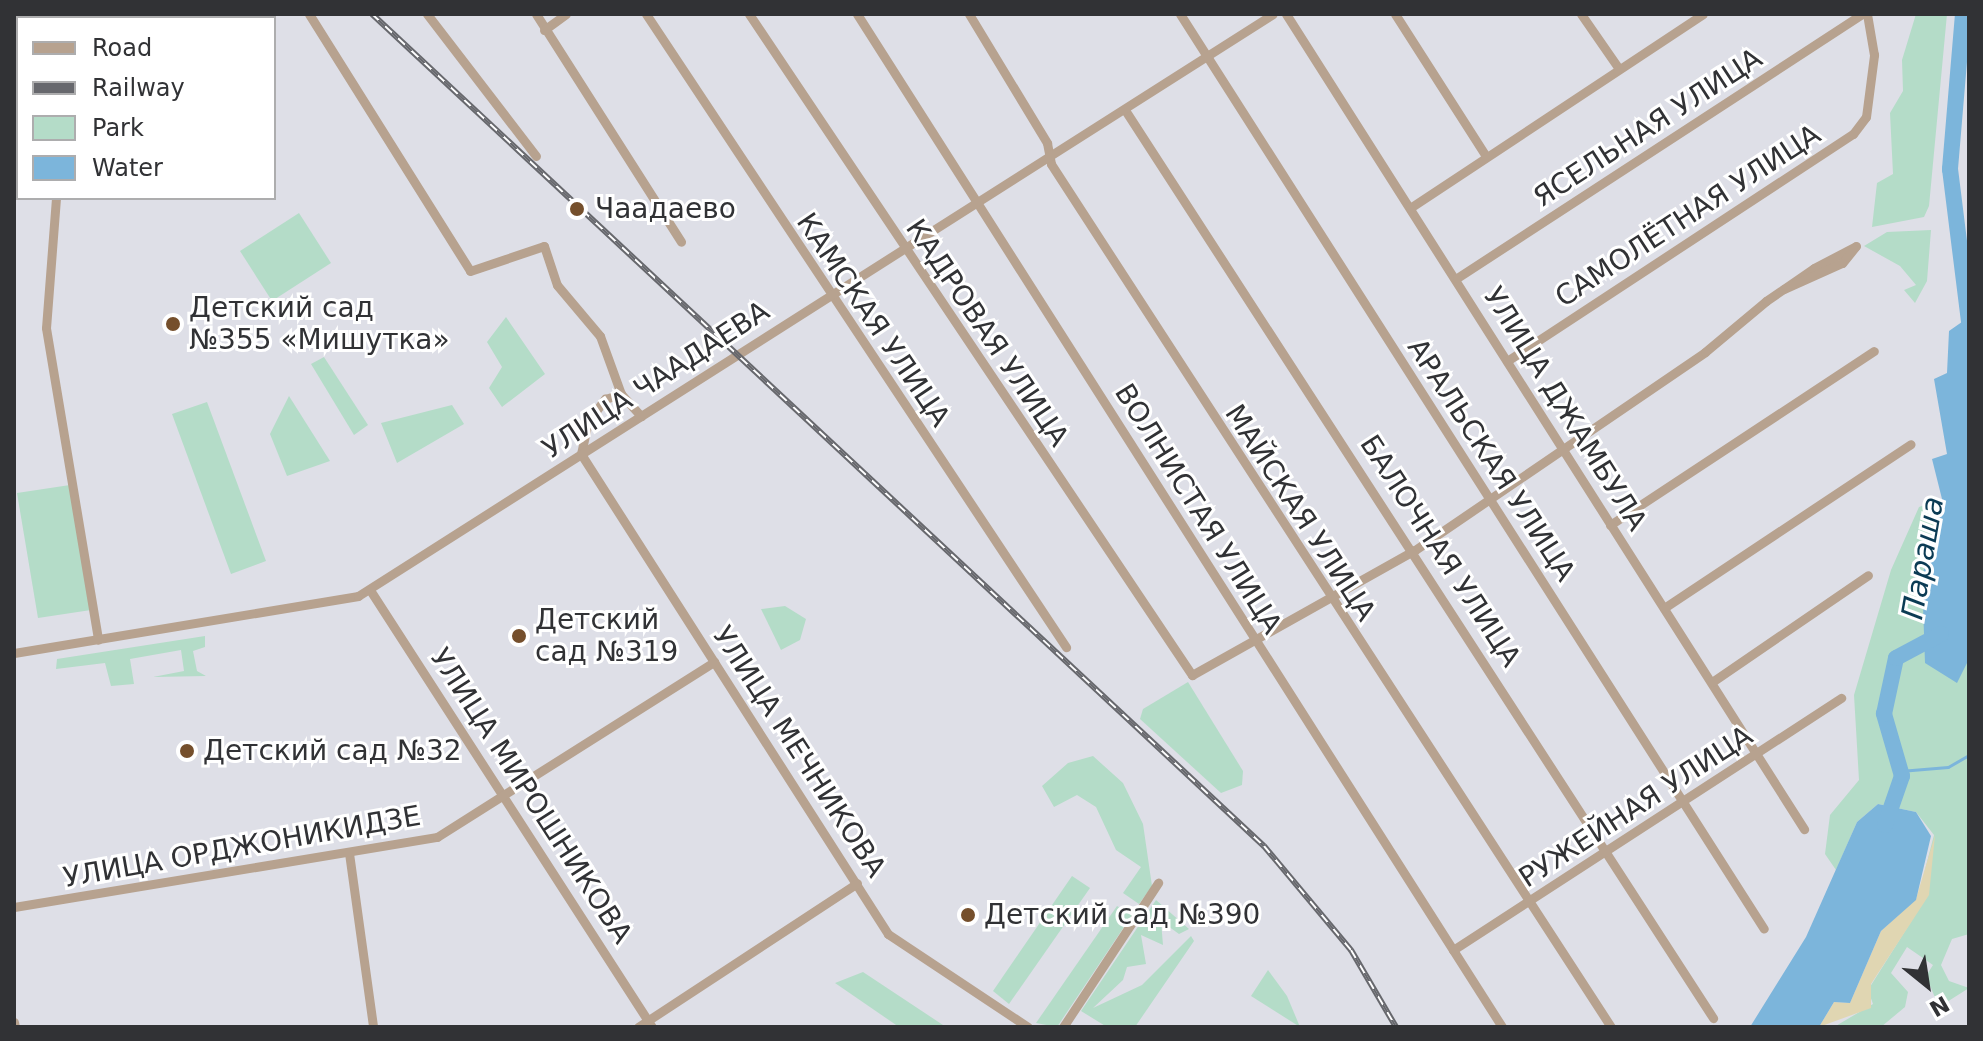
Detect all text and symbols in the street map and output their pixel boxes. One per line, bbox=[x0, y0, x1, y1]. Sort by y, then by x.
legend bbox=[16, 16, 276, 200]
text: Road bbox=[92, 34, 152, 62]
street label: ЯСЕЛЬНАЯ УЛИЦА bbox=[1528, 42, 1768, 214]
text: Railway bbox=[92, 74, 185, 102]
text: Park bbox=[92, 114, 144, 142]
street label: САМОЛЁТНАЯ УЛИЦА bbox=[1549, 118, 1827, 314]
text: Water bbox=[92, 154, 163, 182]
place label: Чаадаево bbox=[595, 192, 736, 226]
marker: Чаадаево bbox=[566, 198, 588, 220]
street label: КАМСКАЯ УЛИЦА bbox=[789, 207, 957, 433]
street label: КАДРОВАЯ УЛИЦА bbox=[899, 213, 1075, 453]
street label: УЛИЦА ДЖАМБУЛА bbox=[1476, 281, 1654, 537]
place label: Детский сад №355 «Мишутка» bbox=[189, 291, 450, 357]
street label: УЛИЦА ЧААДАЕВА bbox=[536, 294, 776, 466]
marker: Детский сад №355 «Мишутка» bbox=[164, 315, 182, 333]
street label: АРАЛЬСКАЯ УЛИЦА bbox=[1400, 332, 1582, 588]
street label: ВОЛНИСТАЯ УЛИЦА bbox=[1107, 378, 1289, 640]
street label: МАЙСКАЯ УЛИЦА bbox=[1218, 399, 1382, 627]
street label: БАЛОЧНАЯ УЛИЦА bbox=[1353, 429, 1527, 673]
water label: Параша bbox=[1894, 494, 1952, 622]
place label: Детский сад №319 bbox=[535, 603, 678, 669]
street label: УЛИЦА МЕЧНИКОВА bbox=[705, 620, 893, 884]
marker: Детский сад №319 bbox=[510, 627, 528, 645]
street label: УЛИЦА МИРОШНИКОВА bbox=[423, 642, 639, 950]
street label: РУЖЕЙНАЯ УЛИЦА bbox=[1513, 719, 1759, 895]
place label: Детский сад №32 bbox=[203, 734, 462, 768]
marker: Детский сад №32 bbox=[178, 742, 196, 760]
street label: УЛИЦА ОРДЖОНИКИДЗЕ bbox=[61, 799, 423, 895]
place label: Детский сад №390 bbox=[984, 898, 1260, 932]
marker: Детский сад №390 bbox=[959, 906, 977, 924]
north arrow bbox=[1887, 945, 1967, 1025]
text: N bbox=[1925, 991, 1953, 1022]

